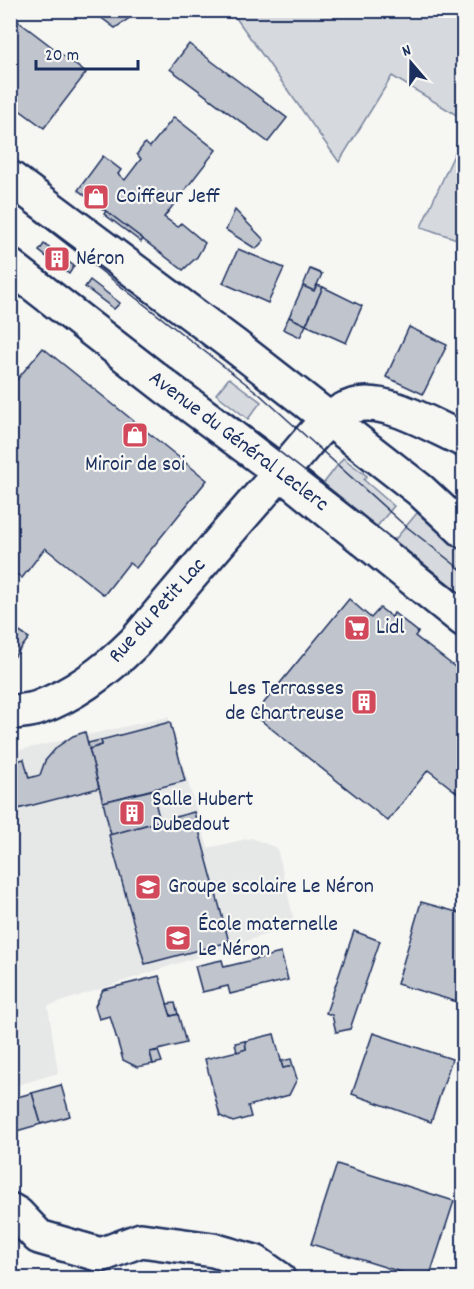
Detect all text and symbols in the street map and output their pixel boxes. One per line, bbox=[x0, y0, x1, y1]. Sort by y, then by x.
scale bar bbox=[36, 33, 138, 71]
north arrow bbox=[381, 33, 441, 93]
text: N bbox=[399, 39, 414, 63]
text: 20 m bbox=[45, 44, 79, 69]
shop icon: Coiffeur Jeff bbox=[81, 182, 111, 212]
place label: Coiffeur Jeff bbox=[116, 182, 221, 213]
building icon: Néron bbox=[42, 244, 72, 274]
place label: Néron bbox=[76, 244, 124, 275]
street label: Avenue du Général Leclerc bbox=[141, 364, 335, 520]
shop icon: Miroir de soi bbox=[120, 420, 150, 450]
place label: Miroir de soi bbox=[85, 450, 185, 481]
street label: Rue du Petit Lac bbox=[102, 551, 214, 671]
supermarket icon: Lidl bbox=[342, 613, 372, 643]
place label: Lidl bbox=[376, 613, 405, 644]
place label: Les Terrasses de Chartreuse bbox=[225, 674, 344, 730]
building icon: Les Terrasses de Chartreuse bbox=[349, 687, 379, 717]
place label: Salle Hubert Dubedout bbox=[152, 785, 253, 841]
building icon: Salle Hubert Dubedout bbox=[117, 798, 147, 828]
school or university icon: Groupe scolaire Le Néron bbox=[133, 872, 163, 902]
place label: Groupe scolaire Le Néron bbox=[168, 872, 374, 903]
place label: École maternelle Le Néron bbox=[198, 910, 338, 966]
school or university icon: École maternelle Le Néron bbox=[163, 923, 193, 953]

